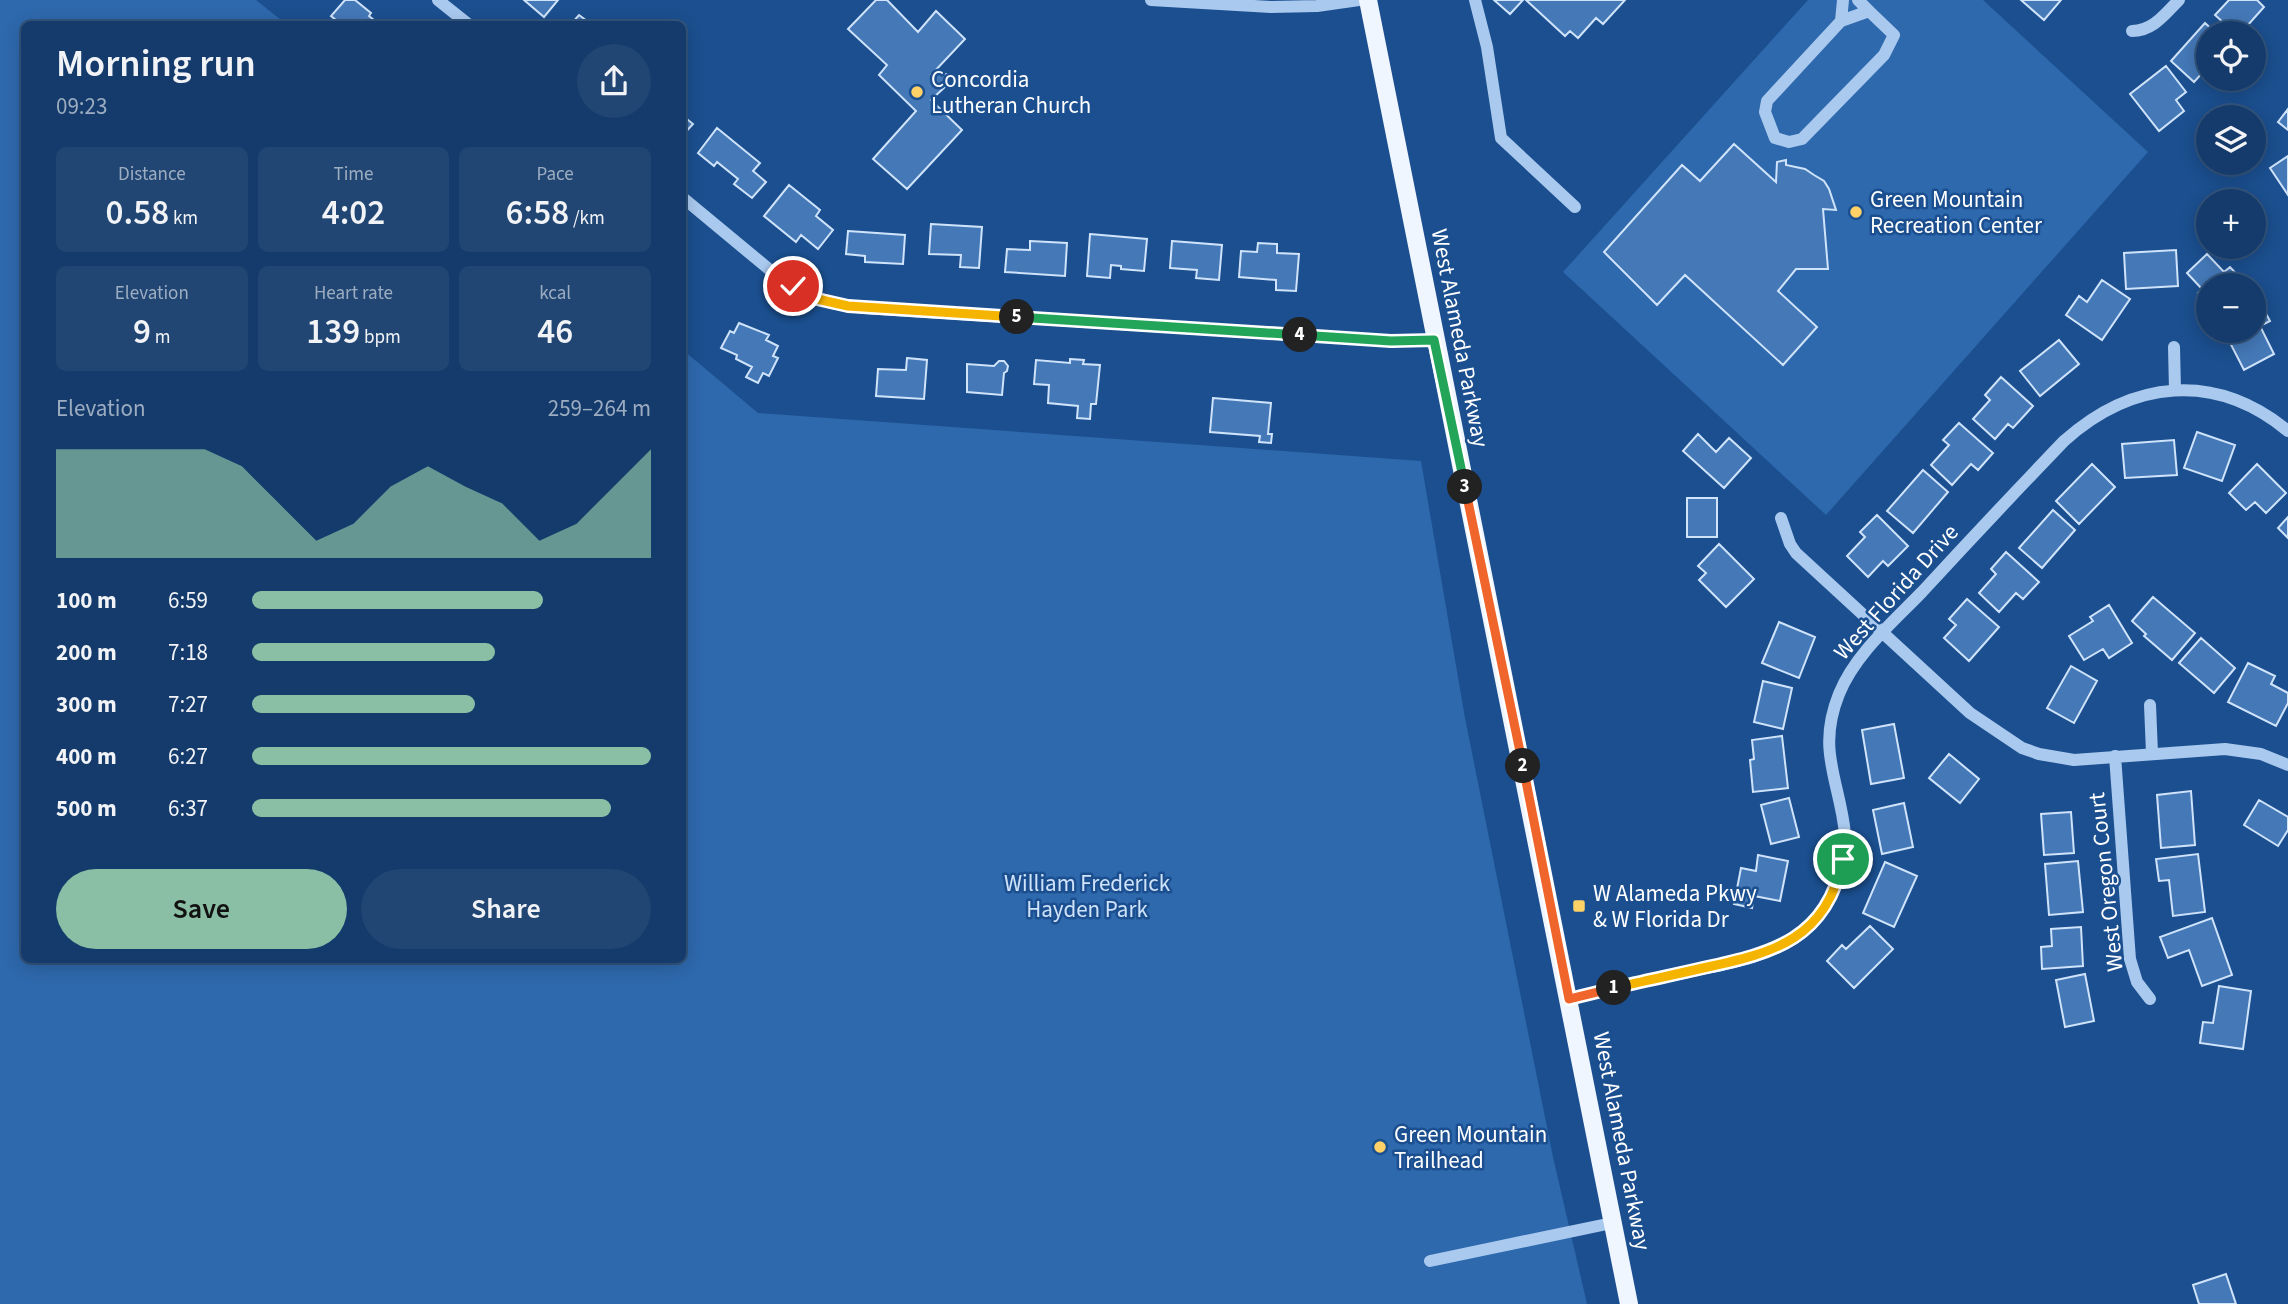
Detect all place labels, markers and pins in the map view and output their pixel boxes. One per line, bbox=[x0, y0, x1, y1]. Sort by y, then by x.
place label: Concordia Lutheran Church bbox=[931, 63, 1091, 122]
marker: Concordia Lutheran Church bbox=[909, 84, 925, 100]
place label: Green Mountain Recreation Center bbox=[1870, 183, 2043, 242]
marker: Green Mountain Recreation Center bbox=[1848, 204, 1864, 220]
pin bbox=[763, 256, 823, 316]
pin: 5 bbox=[1000, 300, 1034, 334]
pin: 4 bbox=[1282, 318, 1318, 352]
pin: 3 bbox=[1448, 470, 1482, 504]
pin: 2 bbox=[1506, 748, 1540, 784]
pin bbox=[1813, 829, 1873, 889]
place label: W Alameda Pkwy & W Florida Dr bbox=[1593, 877, 1757, 936]
marker: W Alameda Pkwy & W Florida Dr bbox=[1571, 898, 1587, 914]
pin: 1 bbox=[1596, 970, 1632, 1006]
place label: Green Mountain Trailhead bbox=[1394, 1118, 1547, 1177]
marker: Green Mountain Trailhead bbox=[1372, 1139, 1388, 1155]

